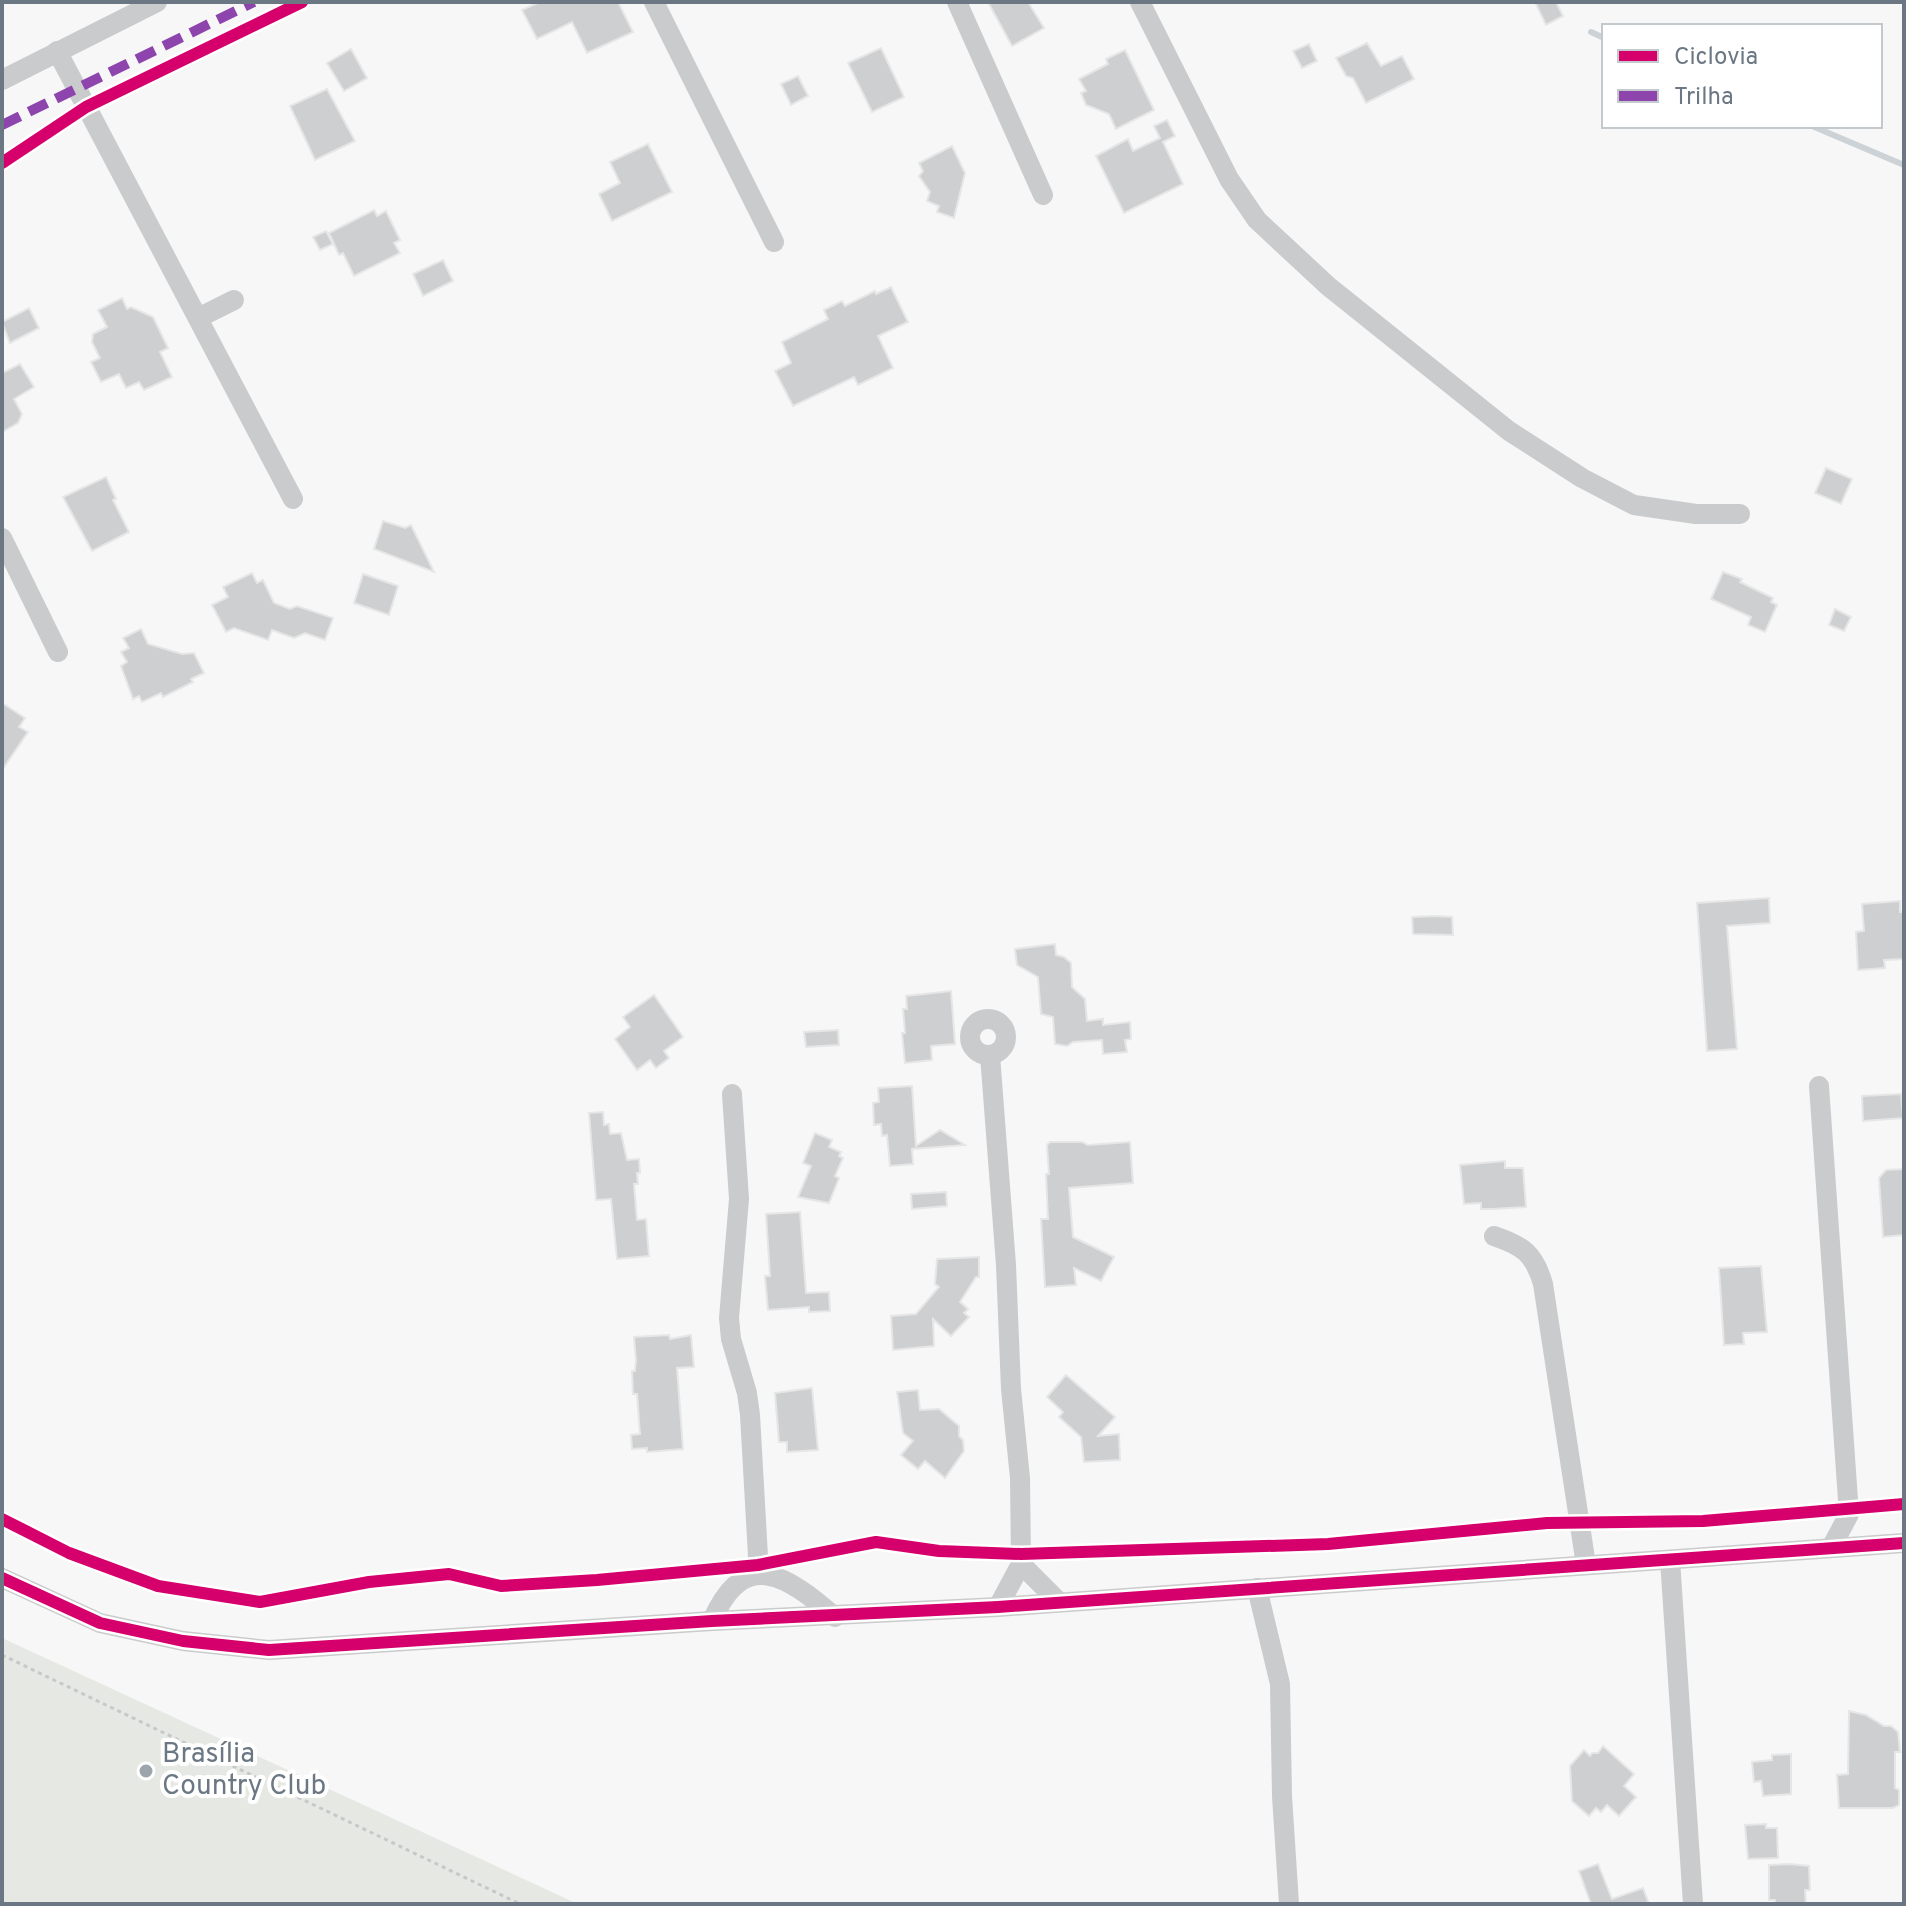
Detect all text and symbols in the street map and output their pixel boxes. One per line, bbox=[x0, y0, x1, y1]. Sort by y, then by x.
legend bbox=[1602, 24, 1882, 128]
text: Ciclovia bbox=[1674, 43, 1758, 73]
text: Trilha bbox=[1674, 83, 1734, 113]
place label: Brasília Country Club bbox=[162, 1737, 326, 1805]
marker: Brasília Country Club bbox=[137, 1762, 155, 1780]

